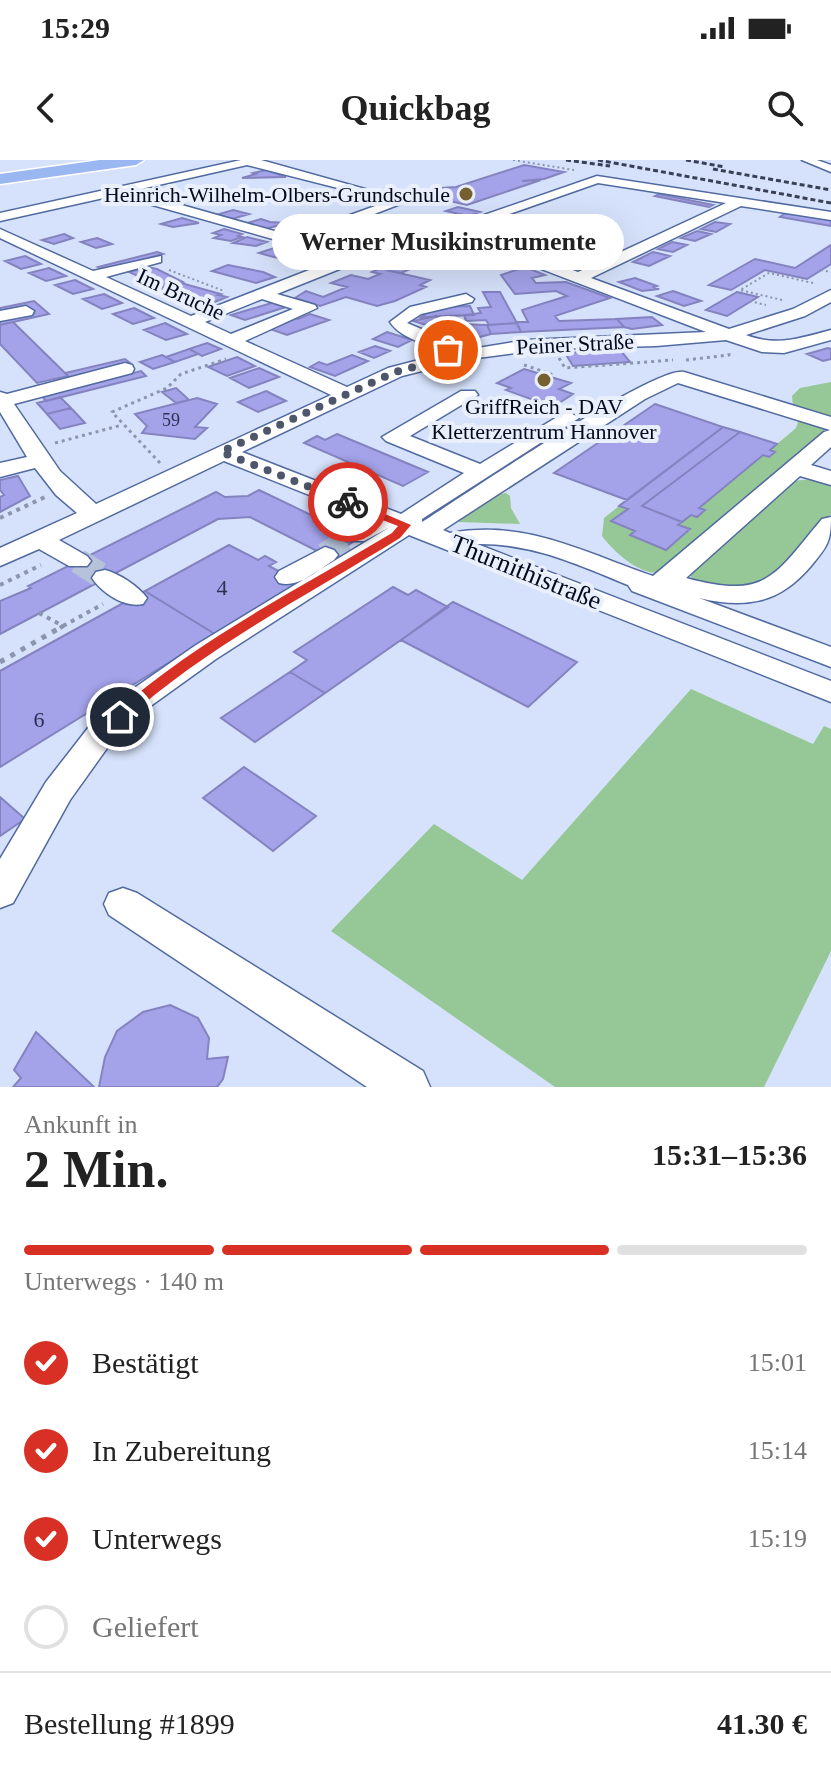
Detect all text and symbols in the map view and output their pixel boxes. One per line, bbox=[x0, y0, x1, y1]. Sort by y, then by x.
text: 15:29 bbox=[40, 11, 110, 44]
icon: back bbox=[24, 86, 68, 130]
icon: search bbox=[763, 86, 807, 130]
text: Quickbag bbox=[340, 88, 491, 128]
place label: Heinrich-Wilhelm-Olbers-Grundschule bbox=[104, 182, 450, 207]
marker: Heinrich-Wilhelm-Olbers-Grundschule bbox=[457, 185, 475, 203]
callout: Werner Musikinstrumente bbox=[272, 214, 624, 270]
text: Werner Musikinstrumente bbox=[300, 227, 596, 256]
street label: Im Bruche bbox=[133, 263, 229, 325]
pin bbox=[414, 316, 482, 384]
icon: bag bbox=[426, 328, 470, 372]
street label: Peiner Straße bbox=[515, 328, 635, 360]
marker: GriffReich - DAV Kletterzentrum Hannover bbox=[535, 371, 553, 389]
place label: GriffReich - DAV Kletterzentrum Hannover bbox=[431, 394, 657, 444]
house number: 59 bbox=[162, 410, 180, 430]
courier bbox=[308, 462, 388, 542]
icon: bike bbox=[326, 480, 370, 524]
street label: Thurnithistraße bbox=[446, 529, 606, 615]
house number: 4 bbox=[217, 575, 228, 600]
pin bbox=[86, 683, 154, 751]
icon: home bbox=[98, 695, 142, 739]
house number: 6 bbox=[34, 707, 45, 732]
text: Ankunft in bbox=[24, 1110, 137, 1139]
text: 15:31–15:36 bbox=[652, 1138, 807, 1171]
text: 2 Min. bbox=[24, 1141, 168, 1198]
text: Unterwegs · 140 m bbox=[24, 1267, 224, 1296]
icon: check bbox=[24, 1341, 68, 1385]
text: Bestätigt bbox=[92, 1346, 199, 1379]
text: 15:01 bbox=[748, 1348, 807, 1377]
icon: check bbox=[24, 1429, 68, 1473]
text: In Zubereitung bbox=[92, 1434, 271, 1467]
text: 15:14 bbox=[748, 1436, 807, 1465]
icon: check bbox=[24, 1517, 68, 1561]
text: Unterwegs bbox=[92, 1522, 222, 1555]
text: 15:19 bbox=[748, 1524, 807, 1553]
text: Geliefert bbox=[92, 1610, 199, 1643]
text: Bestellung #1899 bbox=[24, 1707, 235, 1740]
text: 41.30 € bbox=[717, 1707, 807, 1740]

